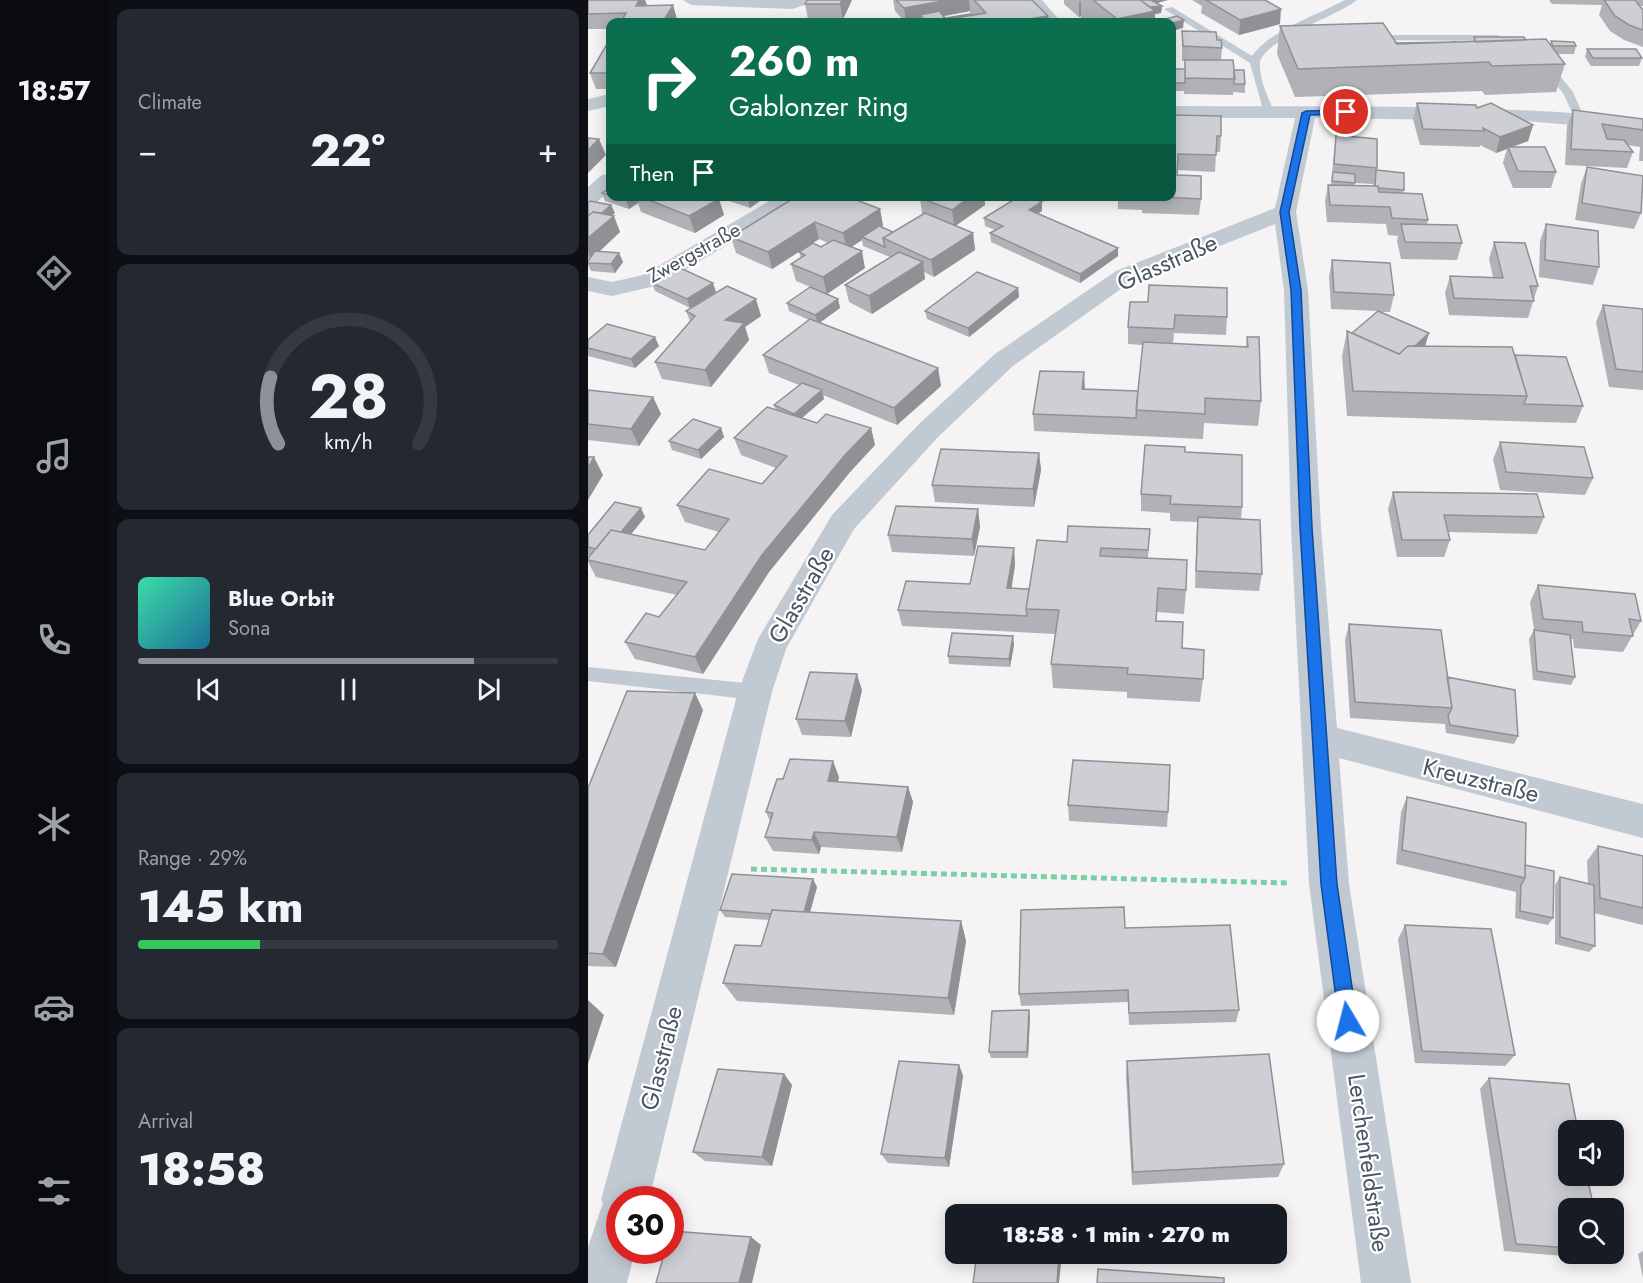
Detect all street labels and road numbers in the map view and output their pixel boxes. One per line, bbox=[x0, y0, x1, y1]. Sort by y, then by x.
street label: Zwergstraße bbox=[642, 215, 746, 291]
street label: Glasstraße bbox=[1111, 224, 1223, 300]
street label: Glasstraße bbox=[759, 540, 843, 650]
street label: Kreuzstraße bbox=[1419, 749, 1543, 811]
street label: Glasstraße bbox=[631, 1002, 691, 1114]
street label: Lerchenfeldstraße bbox=[1339, 1072, 1399, 1254]

